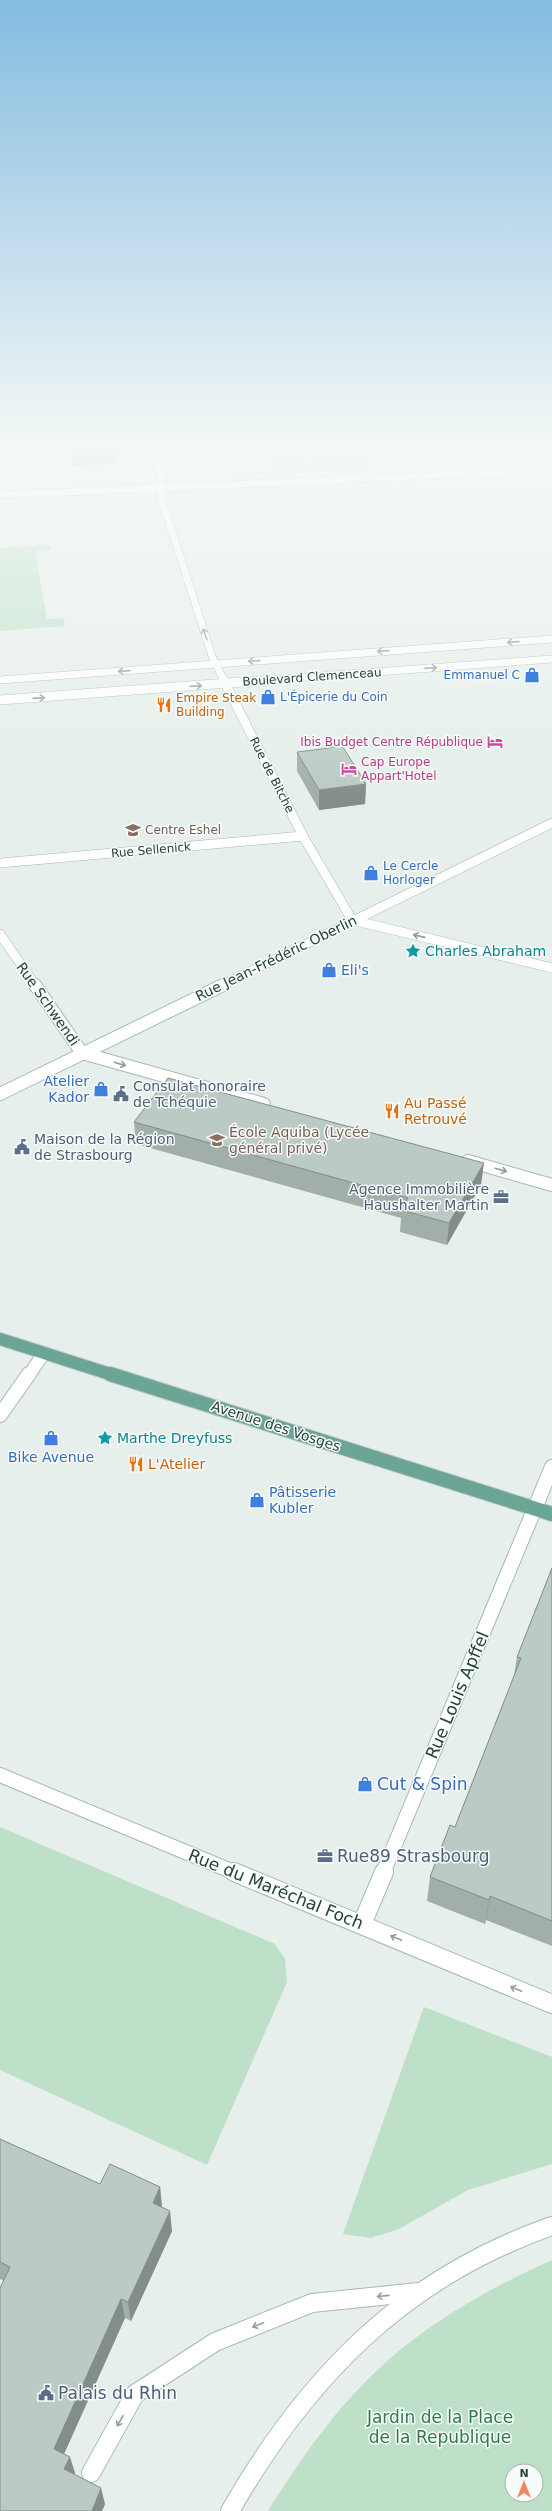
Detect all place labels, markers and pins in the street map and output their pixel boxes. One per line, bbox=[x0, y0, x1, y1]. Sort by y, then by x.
shop icon: Emmanuel C bbox=[523, 666, 541, 684]
place label: Emmanuel C bbox=[444, 668, 520, 682]
shop icon: L'Épicerie du Coin bbox=[259, 688, 277, 706]
place label: L'Épicerie du Coin bbox=[280, 689, 388, 704]
place label: Empire Steak Building bbox=[176, 691, 256, 719]
restaurant icon: Empire Steak Building bbox=[155, 696, 173, 714]
hotel icon: Ibis Budget Centre République bbox=[486, 733, 504, 751]
place label: Ibis Budget Centre République bbox=[300, 735, 483, 749]
place label: Cap Europe Appart'Hotel bbox=[361, 755, 437, 783]
hotel icon: Cap Europe Appart'Hotel bbox=[340, 760, 358, 778]
school or university icon: Centre Eshel bbox=[124, 821, 142, 839]
place label: Centre Eshel bbox=[145, 823, 221, 837]
place label: Le Cercle Horloger bbox=[383, 859, 438, 887]
shop icon: Le Cercle Horloger bbox=[362, 864, 380, 882]
place icon: Charles Abraham bbox=[404, 942, 422, 960]
place label: Charles Abraham bbox=[425, 943, 546, 959]
shop icon: Eli's bbox=[320, 961, 338, 979]
place label: Eli's bbox=[341, 962, 369, 978]
place label: Atelier Kador bbox=[43, 1073, 89, 1105]
place label: Consulat honoraire de Tchéquie bbox=[133, 1078, 266, 1110]
shop icon: Atelier Kador bbox=[92, 1080, 110, 1098]
public building icon: Consulat honoraire de Tchéquie bbox=[112, 1085, 130, 1103]
place label: Au Passé Retrouvé bbox=[404, 1095, 467, 1127]
restaurant icon: Au Passé Retrouvé bbox=[383, 1102, 401, 1120]
place label: École Aquiba (Lycée général privé) bbox=[229, 1124, 369, 1156]
place label: Maison de la Région de Strasbourg bbox=[34, 1131, 175, 1163]
school or university icon: École Aquiba (Lycée général privé) bbox=[208, 1131, 226, 1149]
public building icon: Maison de la Région de Strasbourg bbox=[13, 1138, 31, 1156]
place label: Agence Immobilière Haushalter Martin bbox=[349, 1181, 489, 1213]
office icon: Agence Immobilière Haushalter Martin bbox=[492, 1188, 510, 1206]
shop icon: Bike Avenue bbox=[42, 1429, 60, 1447]
place icon: Marthe Dreyfuss bbox=[96, 1429, 114, 1447]
place label: Marthe Dreyfuss bbox=[117, 1430, 232, 1446]
place label: Bike Avenue bbox=[8, 1449, 94, 1465]
restaurant icon: L'Atelier bbox=[127, 1455, 145, 1473]
place label: L'Atelier bbox=[148, 1456, 205, 1472]
place label: Pâtisserie Kubler bbox=[269, 1484, 336, 1516]
shop icon: Pâtisserie Kubler bbox=[248, 1491, 266, 1509]
place label: Cut & Spin bbox=[377, 1774, 467, 1794]
shop icon: Cut & Spin bbox=[356, 1775, 374, 1793]
place label: Rue89 Strasbourg bbox=[337, 1846, 490, 1866]
office icon: Rue89 Strasbourg bbox=[316, 1847, 334, 1865]
place label: Palais du Rhin bbox=[58, 2383, 177, 2403]
public building icon: Palais du Rhin bbox=[37, 2384, 55, 2402]

